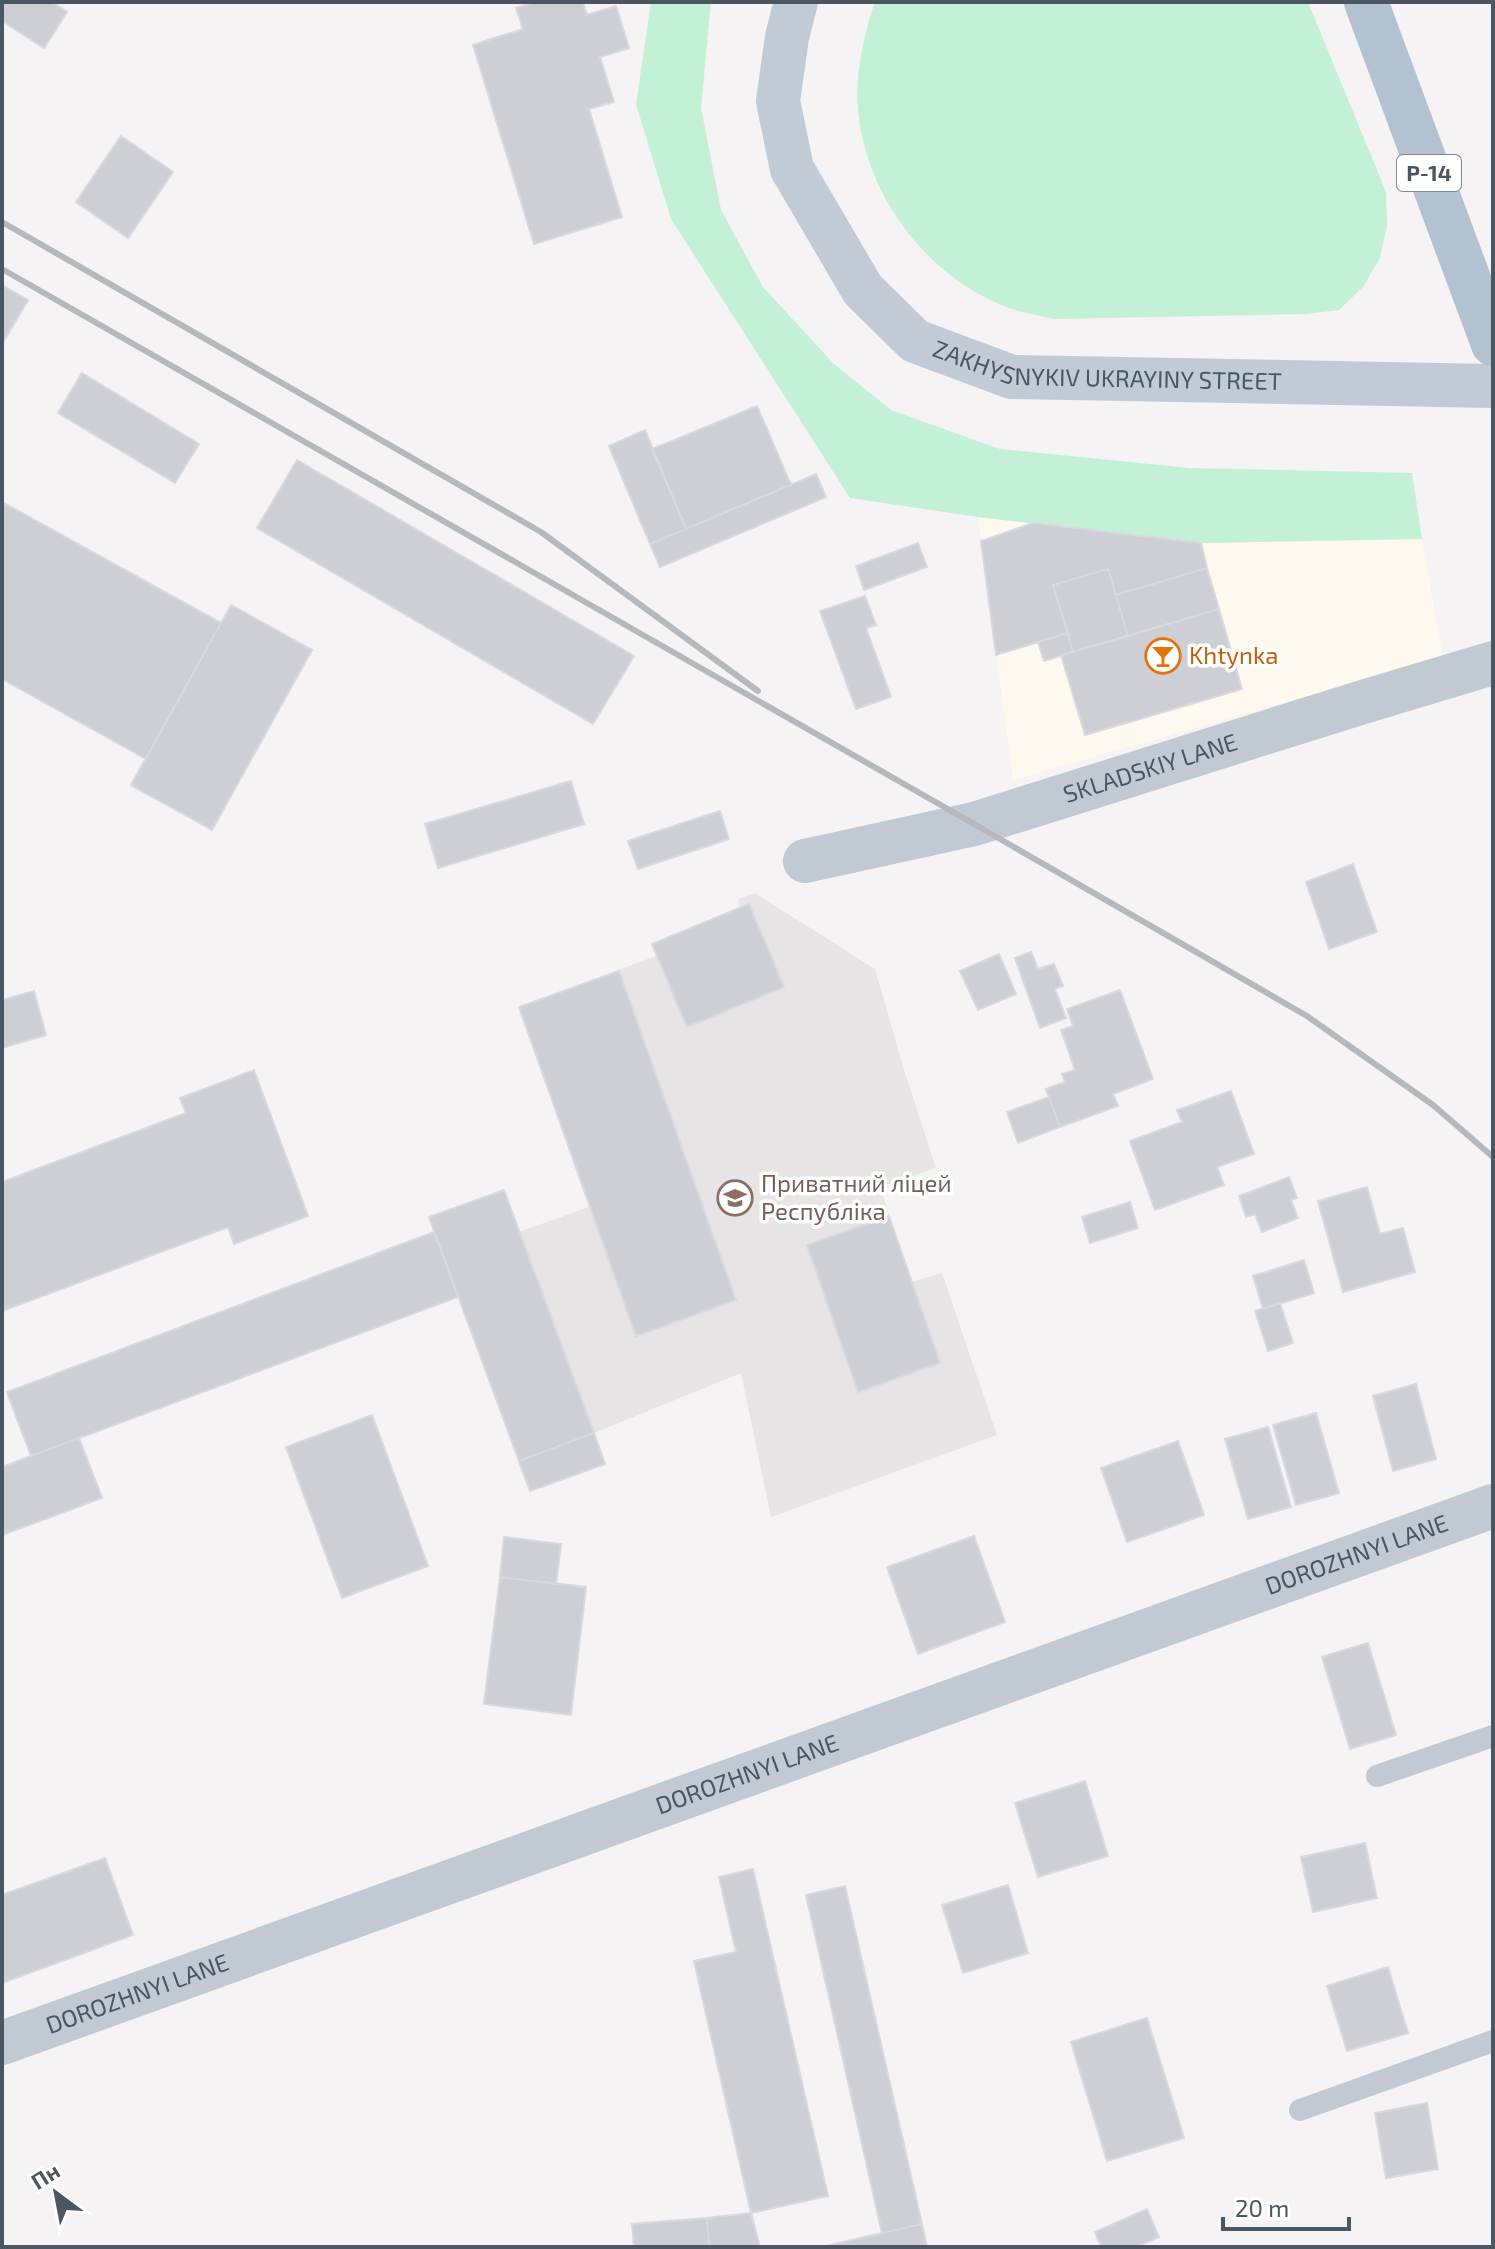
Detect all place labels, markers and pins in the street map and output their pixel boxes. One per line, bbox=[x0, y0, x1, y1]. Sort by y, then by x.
bar icon: Khtynka bbox=[1144, 637, 1182, 675]
place label: Khtynka bbox=[1189, 640, 1278, 669]
place label: Приватний ліцей Республіка bbox=[761, 1168, 952, 1226]
school or university icon: Приватний ліцей Республіка bbox=[716, 1179, 754, 1217]

